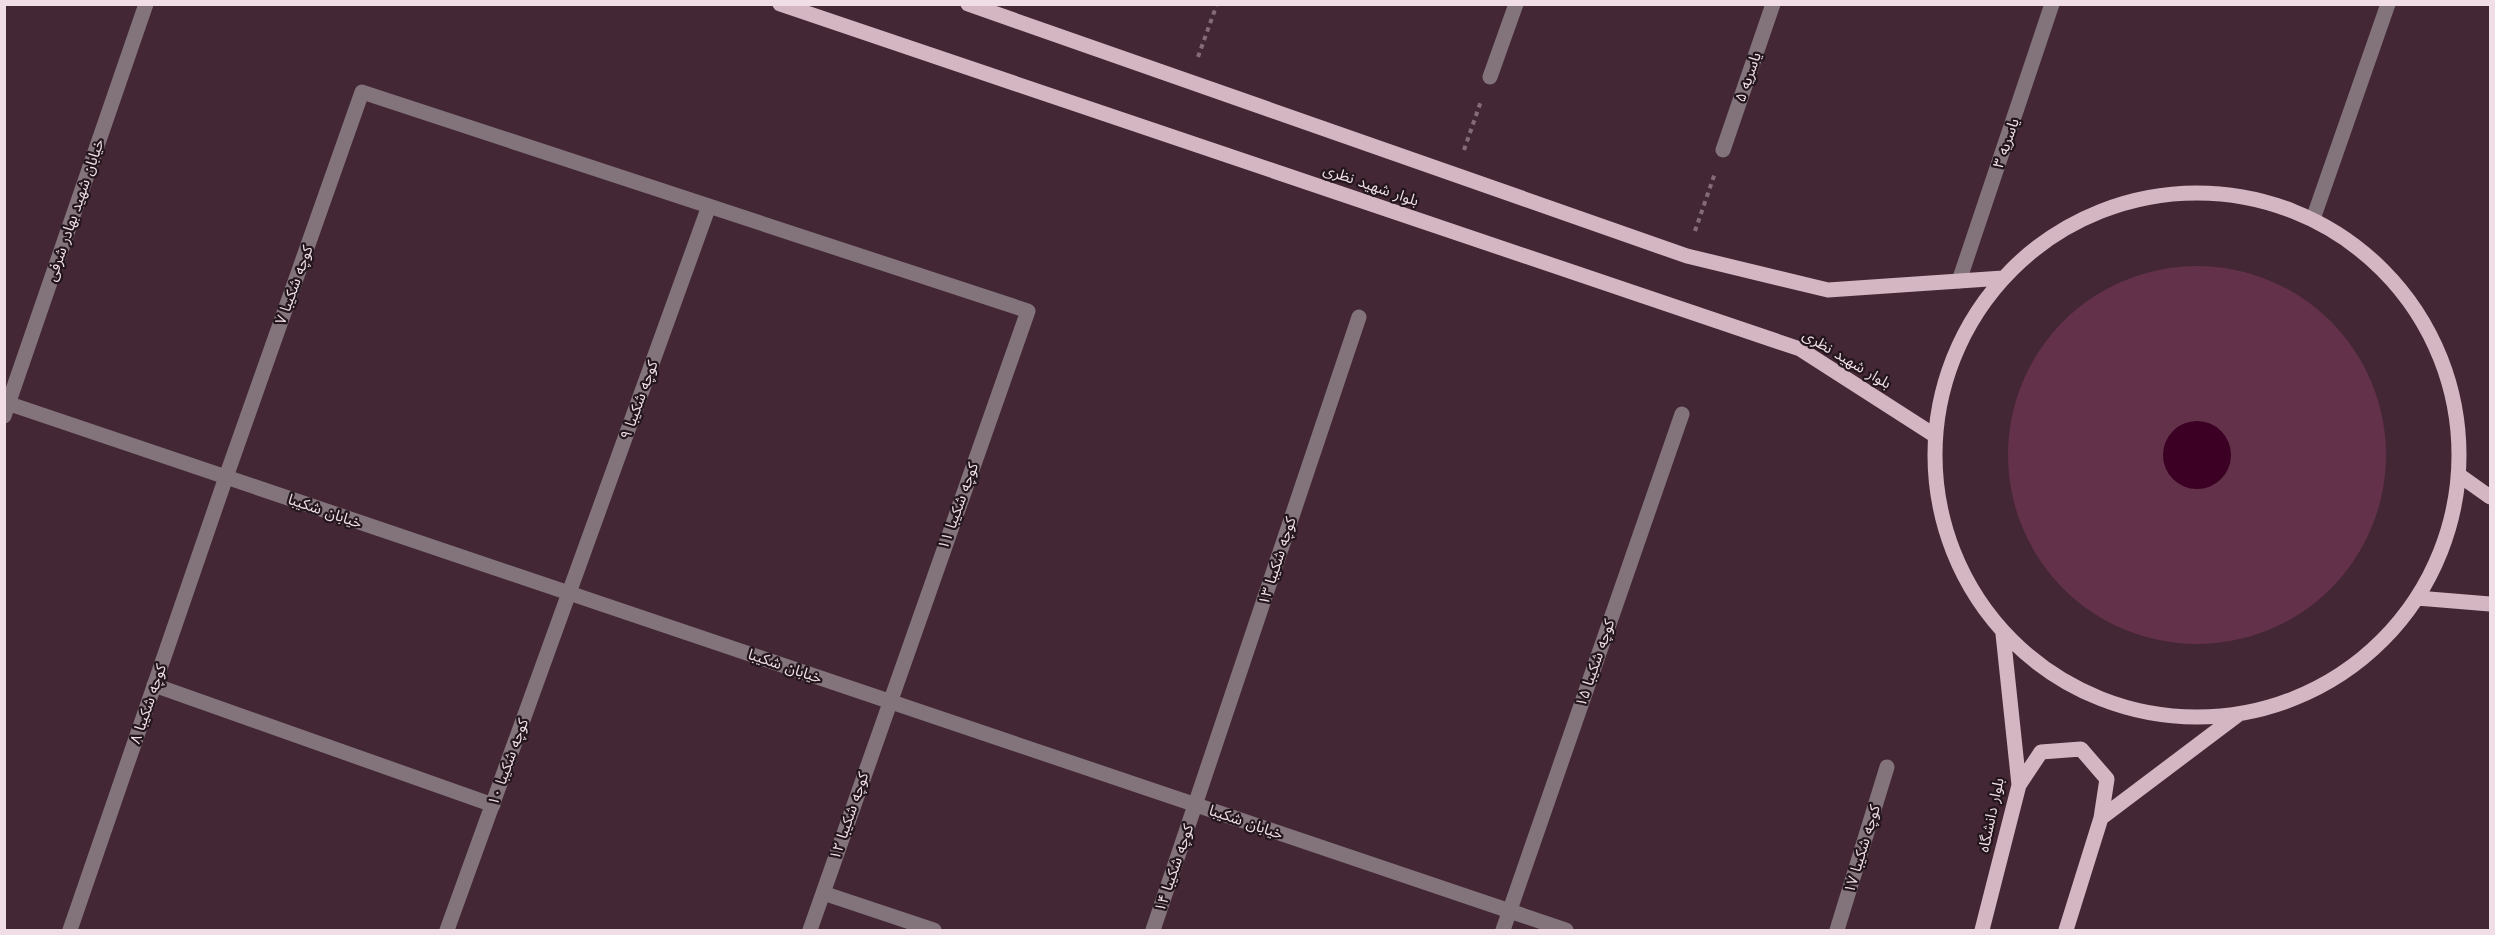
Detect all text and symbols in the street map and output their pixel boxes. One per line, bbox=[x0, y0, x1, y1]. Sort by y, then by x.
street label: یاسریه ۵ bbox=[1731, 50, 1765, 104]
street label: یاسریه ۳ bbox=[1989, 116, 2023, 170]
street label: خیابان شهید بهادر شرفی bbox=[42, 136, 108, 284]
street label: بلوار شهید نظری bbox=[1321, 160, 1421, 210]
street label: کوچه شکیبا ۷ bbox=[271, 242, 318, 327]
street label: بلوار شهید نظری bbox=[1800, 326, 1894, 392]
street label: کوچه شکیبا ۹ bbox=[616, 357, 663, 442]
street label: کوچه شکیبا ۱۱ bbox=[934, 459, 983, 552]
street label: خیابان شکیبا bbox=[286, 490, 365, 532]
street label: کوچه شکیبا ۱۳ bbox=[1254, 514, 1301, 608]
street label: کوچه شکیبا ۱۵ bbox=[1572, 616, 1620, 709]
street label: خیابان شکیبا bbox=[746, 645, 825, 687]
street label: کوچه شکیبا ۸ bbox=[126, 661, 171, 746]
street label: کوچه شکیبا ۱۰ bbox=[484, 715, 533, 808]
street label: کوچه شکیبا ۱۲ bbox=[826, 769, 874, 862]
street label: بلوار دانشگاه bbox=[1974, 776, 2008, 854]
street label: خیابان شکیبا bbox=[1207, 801, 1286, 843]
street label: کوچه شکیبا ۱۷ bbox=[1840, 802, 1885, 896]
street label: کوچه شکیبا ۱۴ bbox=[1151, 821, 1199, 914]

